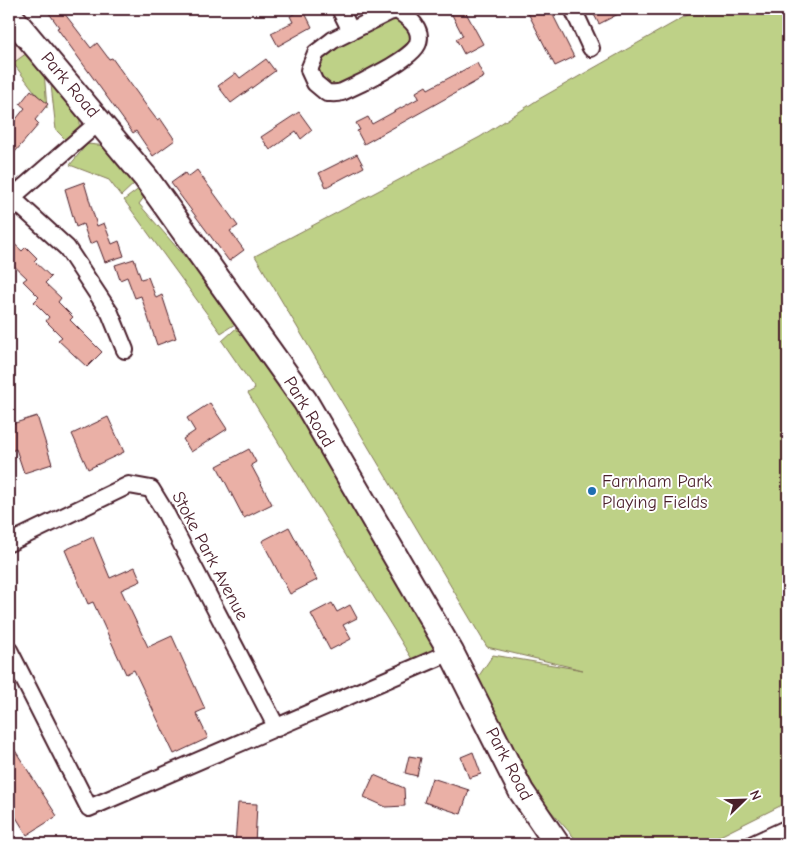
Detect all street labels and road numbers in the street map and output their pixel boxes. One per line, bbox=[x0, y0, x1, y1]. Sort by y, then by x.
street label: Park Road bbox=[36, 48, 104, 122]
street label: Park Road bbox=[279, 373, 339, 451]
street label: Stoke Park Avenue bbox=[167, 488, 253, 624]
street label: Park Road bbox=[481, 724, 537, 804]

